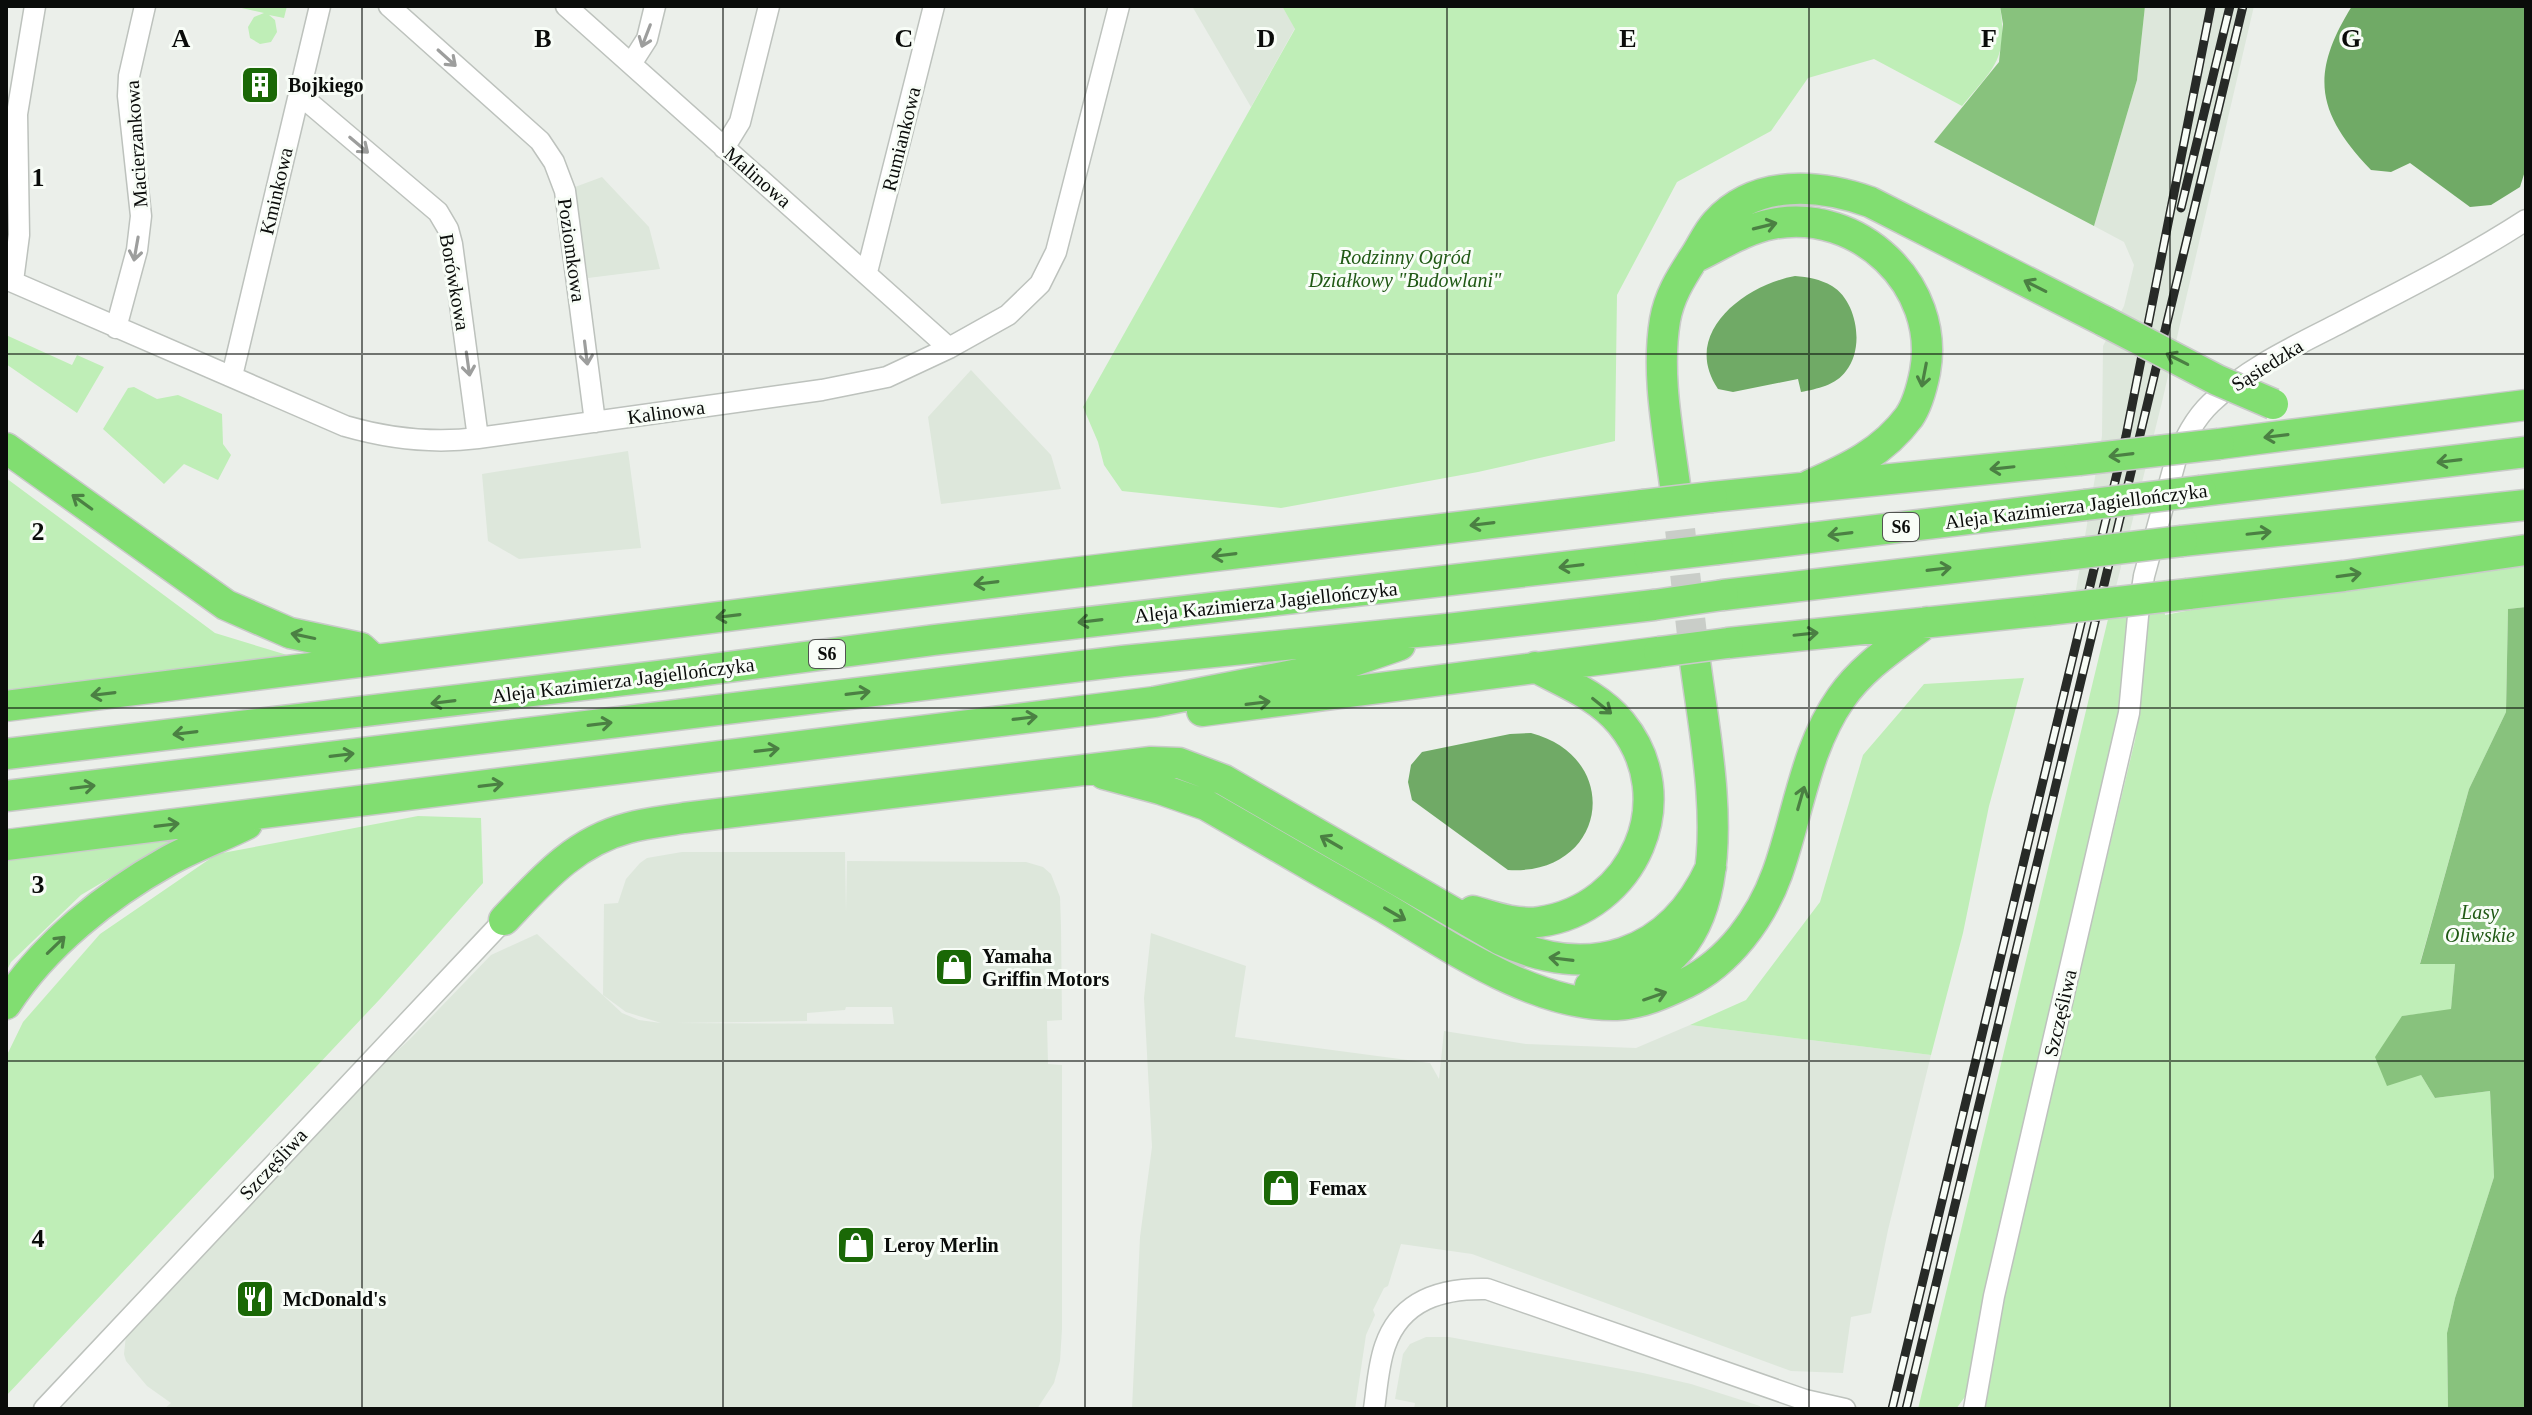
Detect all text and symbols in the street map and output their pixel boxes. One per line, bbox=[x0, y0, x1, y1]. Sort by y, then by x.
one-way arrow bbox=[638, 23, 652, 48]
text: A bbox=[172, 24, 191, 53]
text: B bbox=[534, 24, 552, 53]
text: C bbox=[895, 24, 913, 53]
text: D bbox=[1257, 24, 1275, 53]
text: E bbox=[1619, 24, 1637, 53]
text: F bbox=[1981, 24, 1997, 53]
text: G bbox=[2341, 24, 2361, 53]
one-way arrow bbox=[436, 48, 457, 67]
building icon: Bojkiego bbox=[239, 64, 281, 106]
place label: Bojkiego bbox=[288, 74, 364, 97]
street label: Macierzankowa bbox=[121, 79, 151, 208]
street label: Rumiankowa bbox=[877, 84, 925, 193]
one-way arrow bbox=[348, 136, 369, 154]
street label: Malinowa bbox=[720, 142, 796, 212]
street label: Kminkowa bbox=[255, 145, 297, 237]
text: 1 bbox=[32, 163, 45, 192]
street label: Poziomkowa bbox=[554, 197, 590, 303]
one-way arrow bbox=[1752, 218, 1778, 233]
street label: Borówkowa bbox=[436, 232, 474, 332]
one-way arrow bbox=[128, 236, 143, 261]
park label: Rodzinny Ogród Działkowy "Budowlani" bbox=[1308, 246, 1502, 292]
one-way arrow bbox=[2023, 277, 2047, 293]
street label: Sąsiedzka bbox=[2227, 334, 2307, 396]
one-way arrow bbox=[579, 340, 594, 365]
one-way arrow bbox=[461, 351, 476, 376]
one-way arrow bbox=[2165, 351, 2189, 367]
one-way arrow bbox=[1916, 362, 1931, 388]
street label: Kalinowa bbox=[626, 396, 706, 428]
one-way arrow bbox=[2264, 429, 2289, 444]
one-way arrow bbox=[2108, 447, 2135, 462]
one-way arrow bbox=[2436, 454, 2462, 469]
one-way arrow bbox=[1989, 461, 2016, 476]
street label: Aleja Kazimierza Jagiellończyka bbox=[1943, 479, 2209, 534]
one-way arrow bbox=[72, 494, 94, 510]
road number: S6 bbox=[1883, 513, 1919, 541]
text: 2 bbox=[32, 517, 45, 546]
one-way arrow bbox=[1469, 517, 1496, 532]
one-way arrow bbox=[2245, 526, 2272, 541]
one-way arrow bbox=[1828, 527, 1854, 542]
one-way arrow bbox=[1211, 547, 1238, 562]
one-way arrow bbox=[1558, 559, 1585, 574]
one-way arrow bbox=[1925, 562, 1952, 577]
one-way arrow bbox=[2336, 567, 2361, 582]
one-way arrow bbox=[973, 576, 1000, 591]
street label: Aleja Kazimierza Jagiellończyka bbox=[1133, 577, 1399, 628]
one-way arrow bbox=[716, 609, 741, 624]
one-way arrow bbox=[1077, 614, 1104, 629]
one-way arrow bbox=[1792, 627, 1818, 642]
one-way arrow bbox=[291, 628, 317, 643]
road number: S6 bbox=[809, 640, 845, 668]
street label: Aleja Kazimierza Jagiellończyka bbox=[490, 653, 756, 708]
one-way arrow bbox=[845, 685, 870, 700]
one-way arrow bbox=[90, 686, 117, 701]
one-way arrow bbox=[430, 694, 457, 709]
one-way arrow bbox=[1244, 696, 1271, 711]
one-way arrow bbox=[1591, 697, 1612, 715]
one-way arrow bbox=[1012, 710, 1037, 725]
one-way arrow bbox=[587, 716, 612, 731]
one-way arrow bbox=[172, 725, 199, 740]
one-way arrow bbox=[754, 742, 779, 757]
one-way arrow bbox=[328, 748, 354, 763]
one-way arrow bbox=[477, 777, 504, 792]
one-way arrow bbox=[70, 779, 96, 794]
one-way arrow bbox=[1794, 785, 1809, 811]
one-way arrow bbox=[154, 817, 179, 832]
one-way arrow bbox=[1320, 834, 1343, 850]
text: 3 bbox=[32, 870, 45, 899]
park label: Lasy Oliwskie bbox=[2445, 901, 2515, 946]
one-way arrow bbox=[1383, 906, 1406, 922]
one-way arrow bbox=[46, 935, 66, 954]
place label: Yamaha Griffin Motors bbox=[982, 945, 1109, 990]
shop icon: Yamaha Griffin Motors bbox=[933, 946, 975, 988]
one-way arrow bbox=[1549, 951, 1574, 966]
street label: Szczęśliwa bbox=[2039, 967, 2082, 1059]
one-way arrow bbox=[1642, 988, 1667, 1003]
street label: Szczęśliwa bbox=[235, 1124, 312, 1205]
shop icon: Femax bbox=[1260, 1167, 1302, 1209]
place label: Femax bbox=[1309, 1177, 1367, 1199]
text: 4 bbox=[32, 1224, 45, 1253]
shop icon: Leroy Merlin bbox=[835, 1224, 877, 1266]
place label: Leroy Merlin bbox=[884, 1234, 999, 1257]
restaurant icon: McDonald's bbox=[234, 1278, 276, 1320]
place label: McDonald's bbox=[283, 1288, 387, 1310]

